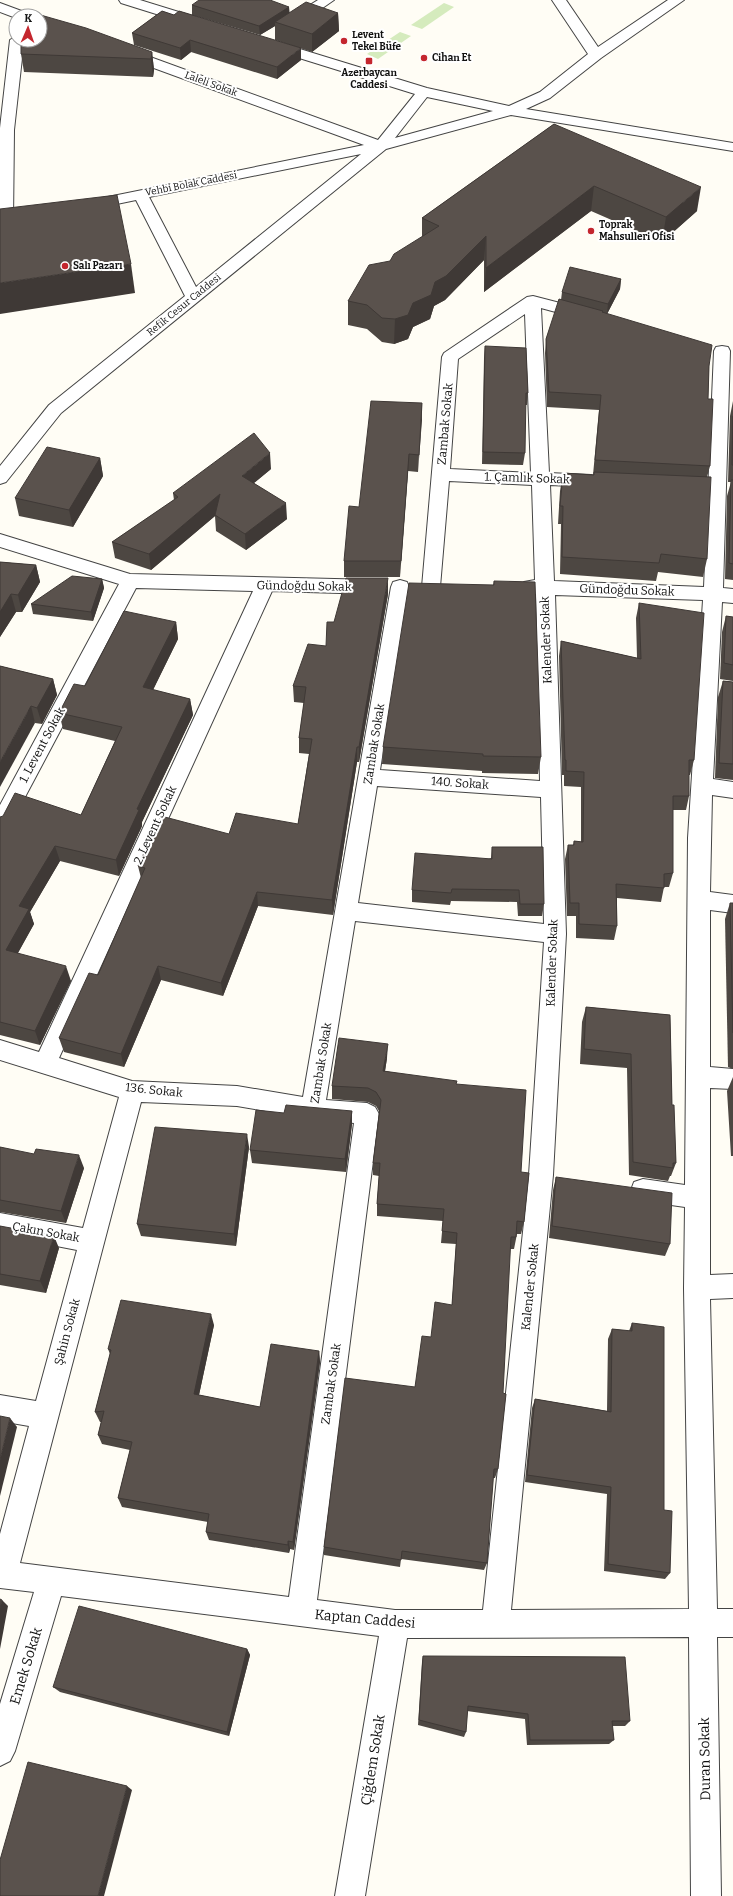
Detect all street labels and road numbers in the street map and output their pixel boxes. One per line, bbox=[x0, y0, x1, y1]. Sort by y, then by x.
street label: Laleli Sokak bbox=[183, 69, 239, 99]
street label: Vehbi Bolak Caddesi bbox=[144, 169, 238, 199]
street label: Refik Cesur Caddesi bbox=[145, 271, 224, 339]
street label: Zambak Sokak bbox=[434, 382, 456, 465]
street label: 1. Çamlık Sokak bbox=[484, 470, 570, 486]
street label: Gündoğdu Sokak bbox=[256, 578, 352, 594]
street label: Gündoğdu Sokak bbox=[579, 581, 675, 599]
street label: Kalender Sokak bbox=[537, 596, 555, 684]
street label: Zambak Sokak bbox=[361, 702, 387, 786]
street label: 1. Levent Sokak bbox=[16, 705, 68, 785]
street label: 140. Sokak bbox=[431, 774, 489, 792]
street label: 2. Levent Sokak bbox=[131, 783, 179, 866]
street label: Kalender Sokak bbox=[543, 919, 561, 1007]
street label: Zambak Sokak bbox=[308, 1021, 334, 1105]
street label: 136. Sokak bbox=[125, 1080, 183, 1100]
street label: Çakın Sokak bbox=[11, 1219, 81, 1245]
street label: Kalender Sokak bbox=[518, 1243, 542, 1331]
street label: Şahin Sokak bbox=[51, 1297, 83, 1367]
street label: Zambak Sokak bbox=[318, 1342, 344, 1426]
street label: Kaptan Caddesi bbox=[314, 1606, 416, 1632]
street label: Emek Sokak bbox=[6, 1625, 46, 1707]
street label: Çiğdem Sokak bbox=[357, 1713, 389, 1807]
street label: Duran Sokak bbox=[696, 1717, 714, 1801]

